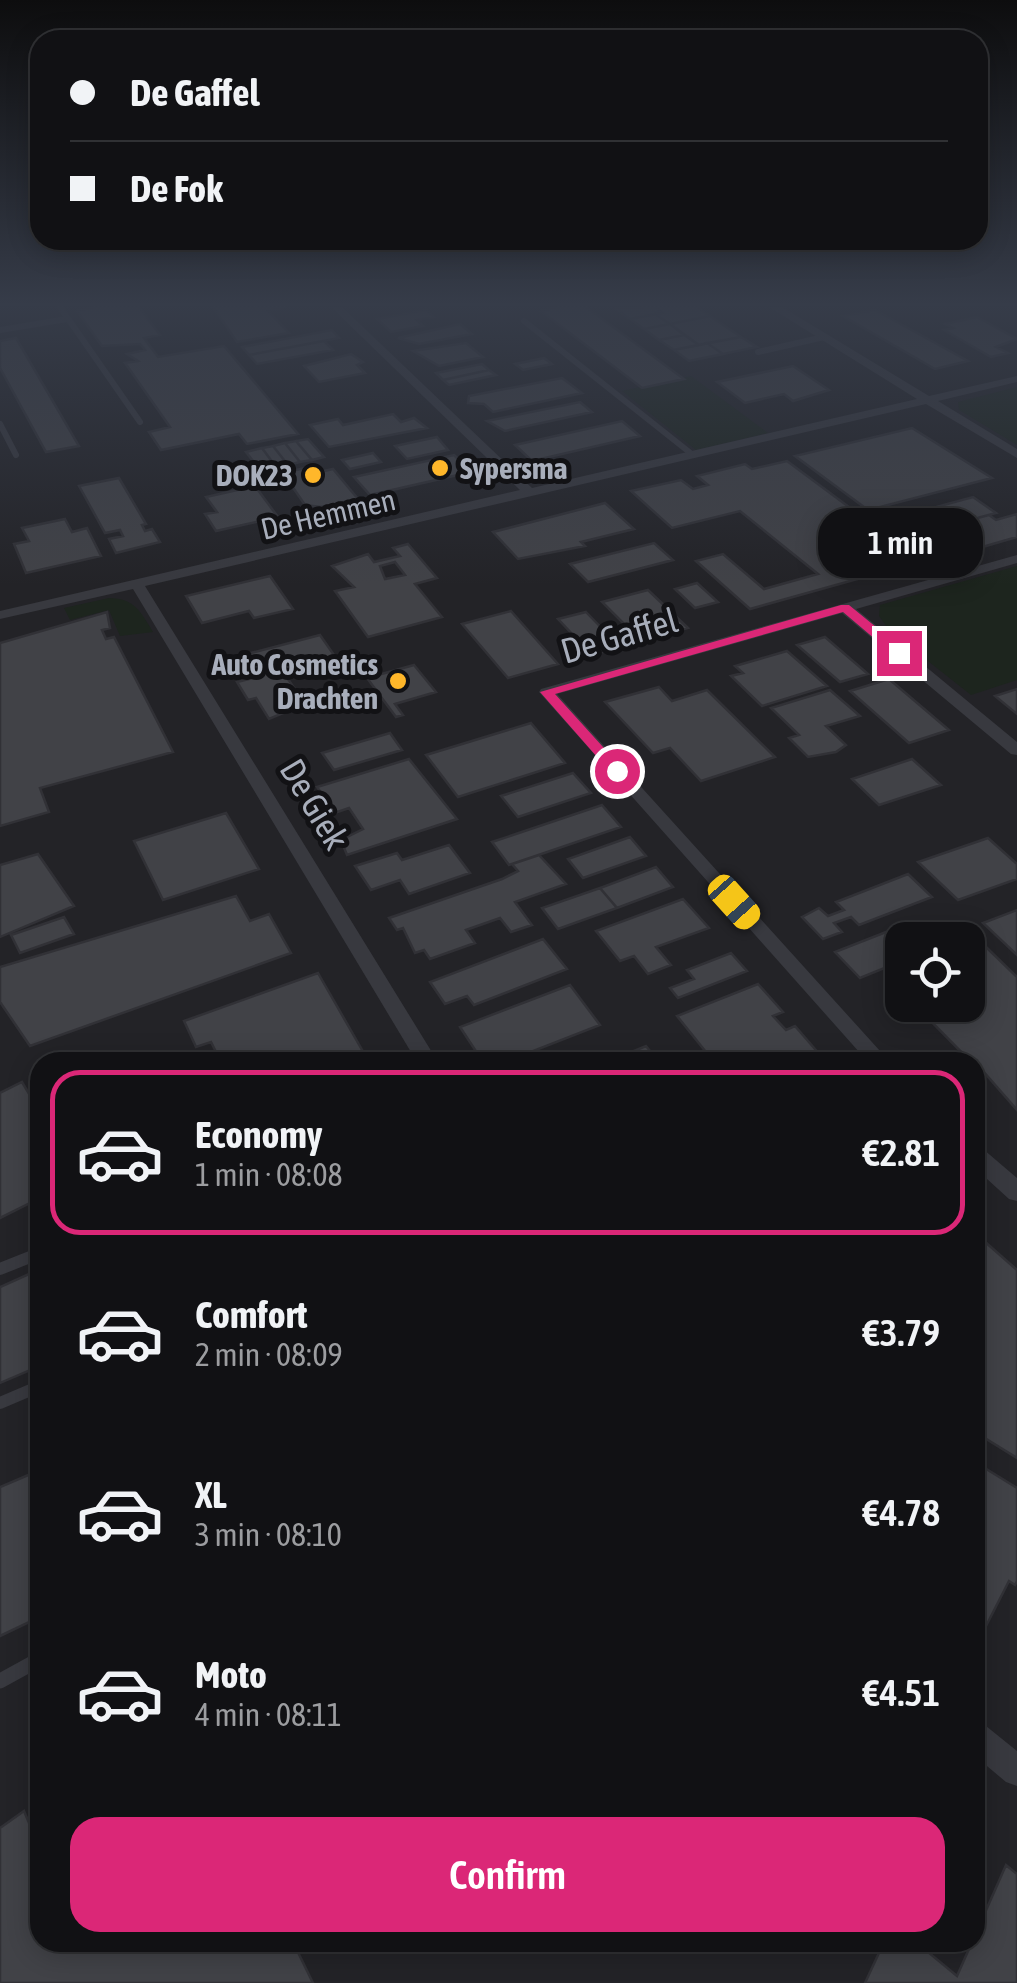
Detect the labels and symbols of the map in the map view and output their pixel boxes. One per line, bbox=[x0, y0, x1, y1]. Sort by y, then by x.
place label: Sypersma bbox=[460, 451, 568, 485]
marker: Sypersma bbox=[429, 457, 451, 479]
place label: DOK23 bbox=[216, 458, 293, 492]
marker: DOK23 bbox=[302, 464, 324, 486]
street label: De Hemmen bbox=[257, 482, 399, 546]
callout: 1 min bbox=[816, 508, 982, 578]
street label: De Gaffel bbox=[556, 599, 682, 671]
route end bbox=[877, 631, 922, 676]
place label: Auto Cosmetics Drachten bbox=[211, 647, 378, 715]
marker: Auto Cosmetics Drachten bbox=[387, 670, 409, 692]
route start bbox=[595, 749, 640, 794]
street label: De Giek bbox=[273, 752, 357, 856]
car bbox=[703, 870, 765, 934]

